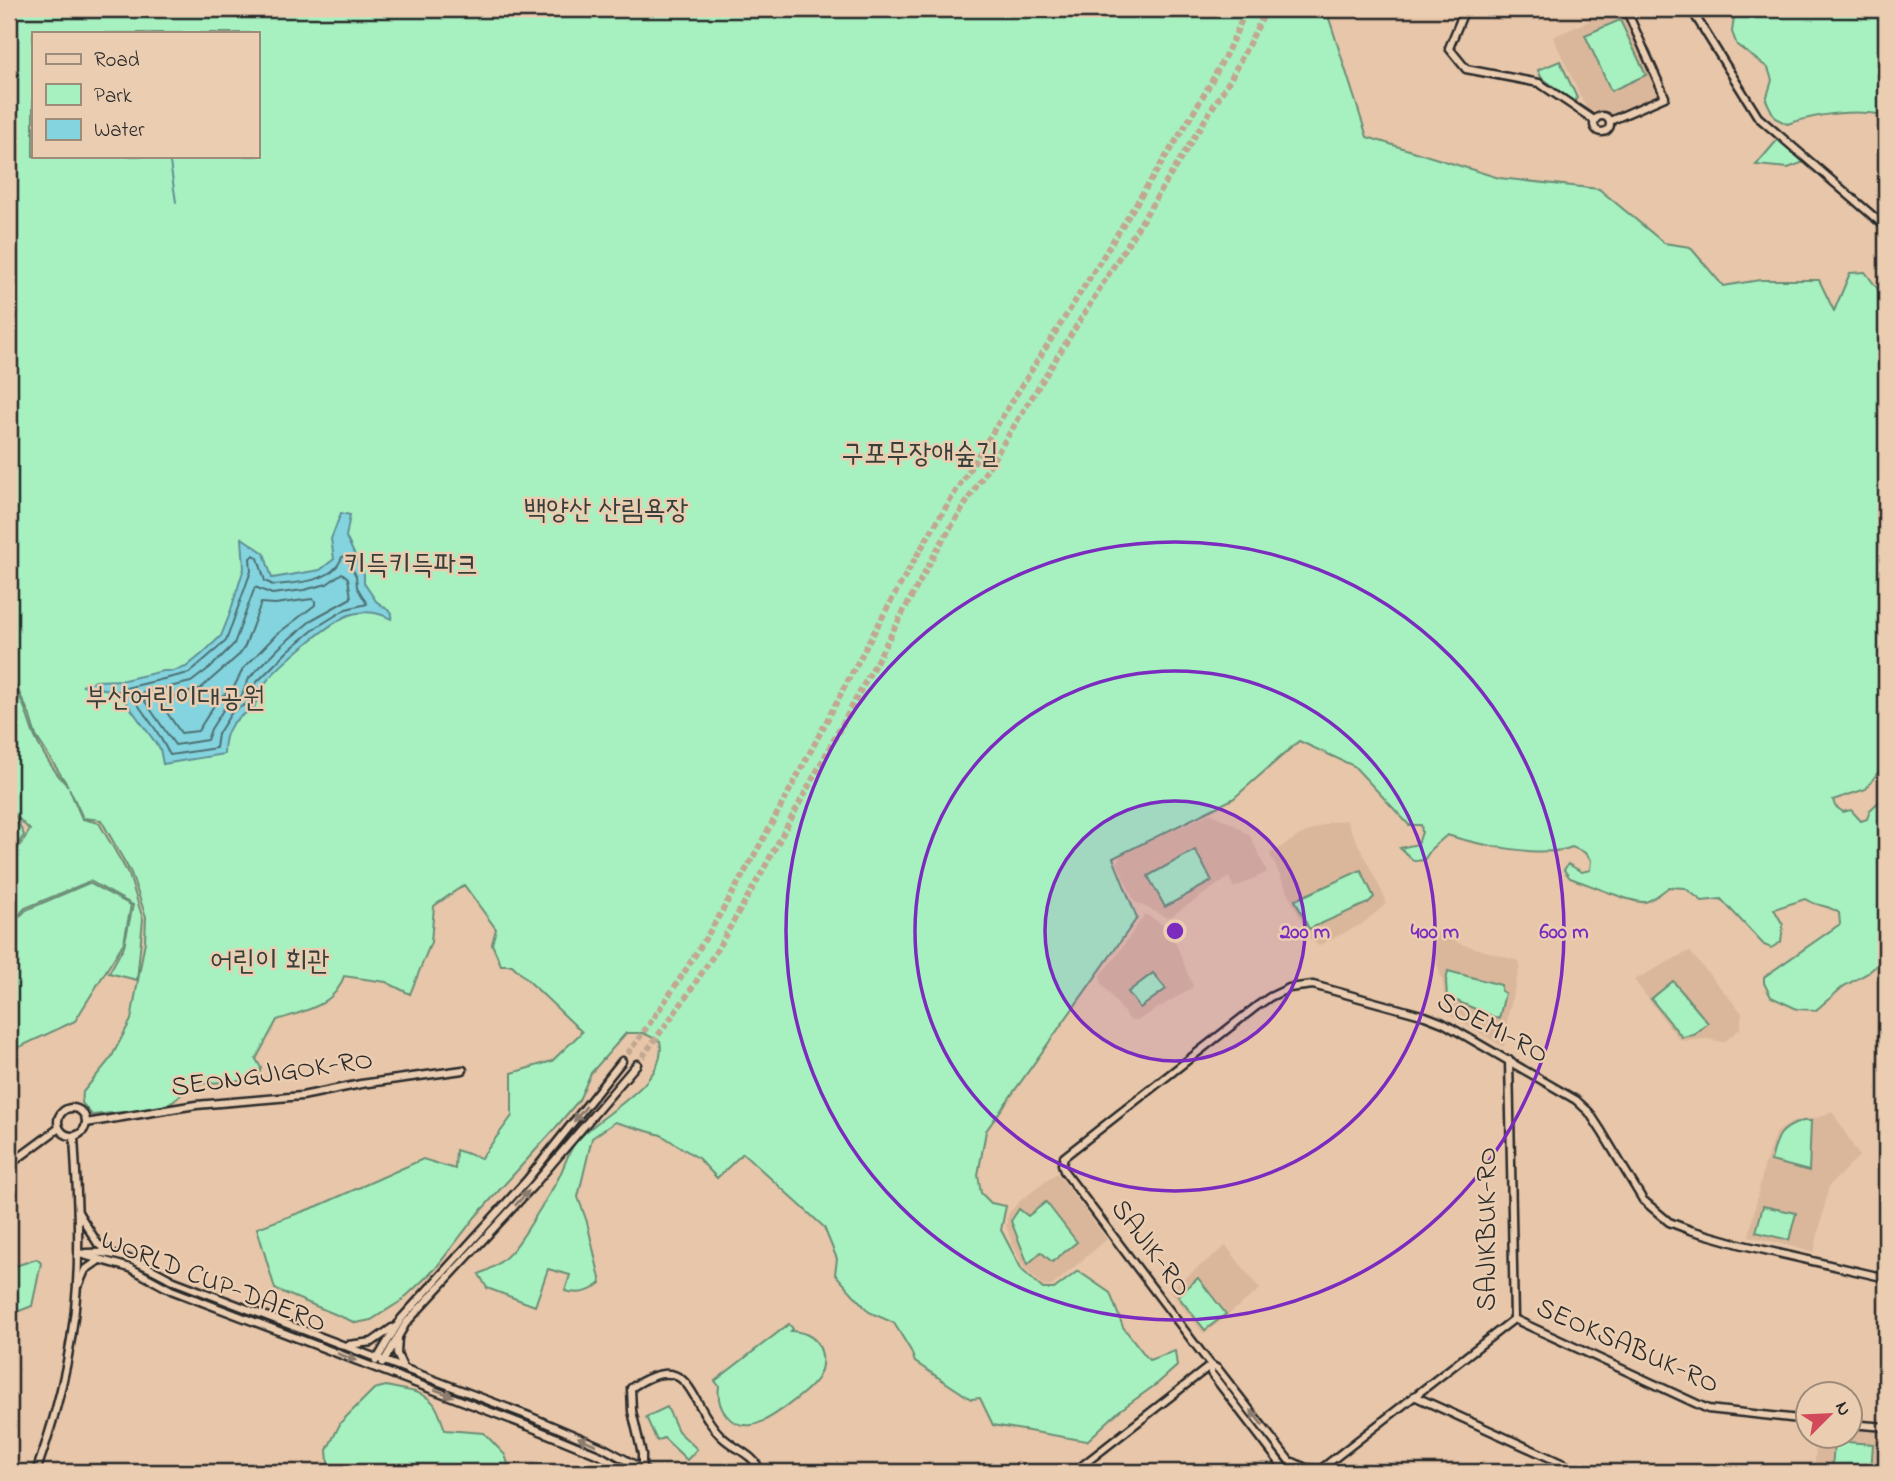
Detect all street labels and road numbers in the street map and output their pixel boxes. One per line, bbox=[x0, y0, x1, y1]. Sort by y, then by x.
street label: SOEMI-RO bbox=[1429, 982, 1555, 1076]
street label: SEONGJIGOK-RO bbox=[168, 1041, 376, 1109]
street label: SAJIKBUK-RO bbox=[1468, 1147, 1509, 1311]
street label: SAJIK-RO bbox=[1099, 1191, 1201, 1307]
street label: WORLD CUP-DAERO bbox=[94, 1221, 332, 1345]
street label: SEOKSABUK-RO bbox=[1529, 1288, 1725, 1406]

